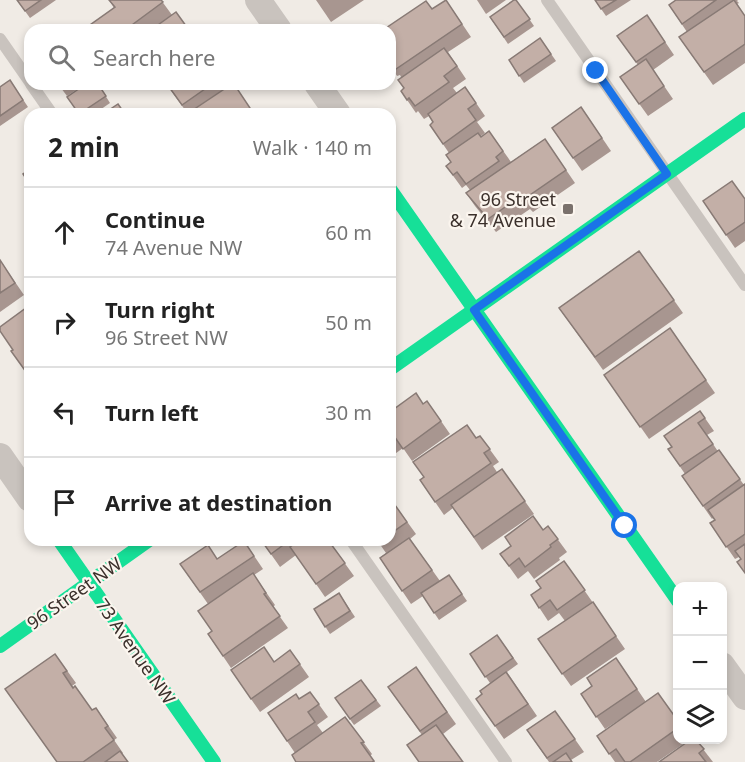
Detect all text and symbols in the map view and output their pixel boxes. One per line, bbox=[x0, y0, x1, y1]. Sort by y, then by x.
search box bbox=[24, 24, 396, 90]
icon: search bbox=[45, 41, 78, 74]
text: Search here bbox=[93, 42, 215, 72]
route end bbox=[582, 57, 608, 83]
text: 2 min bbox=[48, 129, 120, 165]
text: Walk · 140 m bbox=[253, 134, 372, 161]
place label: 96 Street & 74 Avenue bbox=[450, 187, 556, 232]
marker: 96 Street & 74 Avenue bbox=[561, 202, 575, 216]
text: Continue bbox=[105, 204, 205, 234]
icon: ahead bbox=[48, 216, 81, 249]
text: 60 m bbox=[325, 219, 372, 246]
text: 74 Avenue NW bbox=[105, 234, 242, 261]
text: Turn right bbox=[105, 294, 215, 324]
icon: right bbox=[48, 306, 81, 339]
text: 50 m bbox=[325, 309, 372, 336]
text: 96 Street NW bbox=[105, 324, 228, 351]
icon: left bbox=[48, 396, 81, 429]
text: Turn left bbox=[105, 397, 199, 427]
text: 30 m bbox=[325, 399, 372, 426]
icon: arrive bbox=[48, 486, 81, 519]
text: Arrive at destination bbox=[105, 487, 332, 517]
route start bbox=[611, 512, 637, 538]
street label: 96 Street NW bbox=[22, 551, 126, 635]
map controls bbox=[673, 582, 727, 744]
button: + bbox=[673, 582, 727, 636]
street label: 73 Avenue NW bbox=[91, 594, 181, 709]
button: − bbox=[673, 636, 727, 690]
button: layers bbox=[673, 690, 727, 744]

